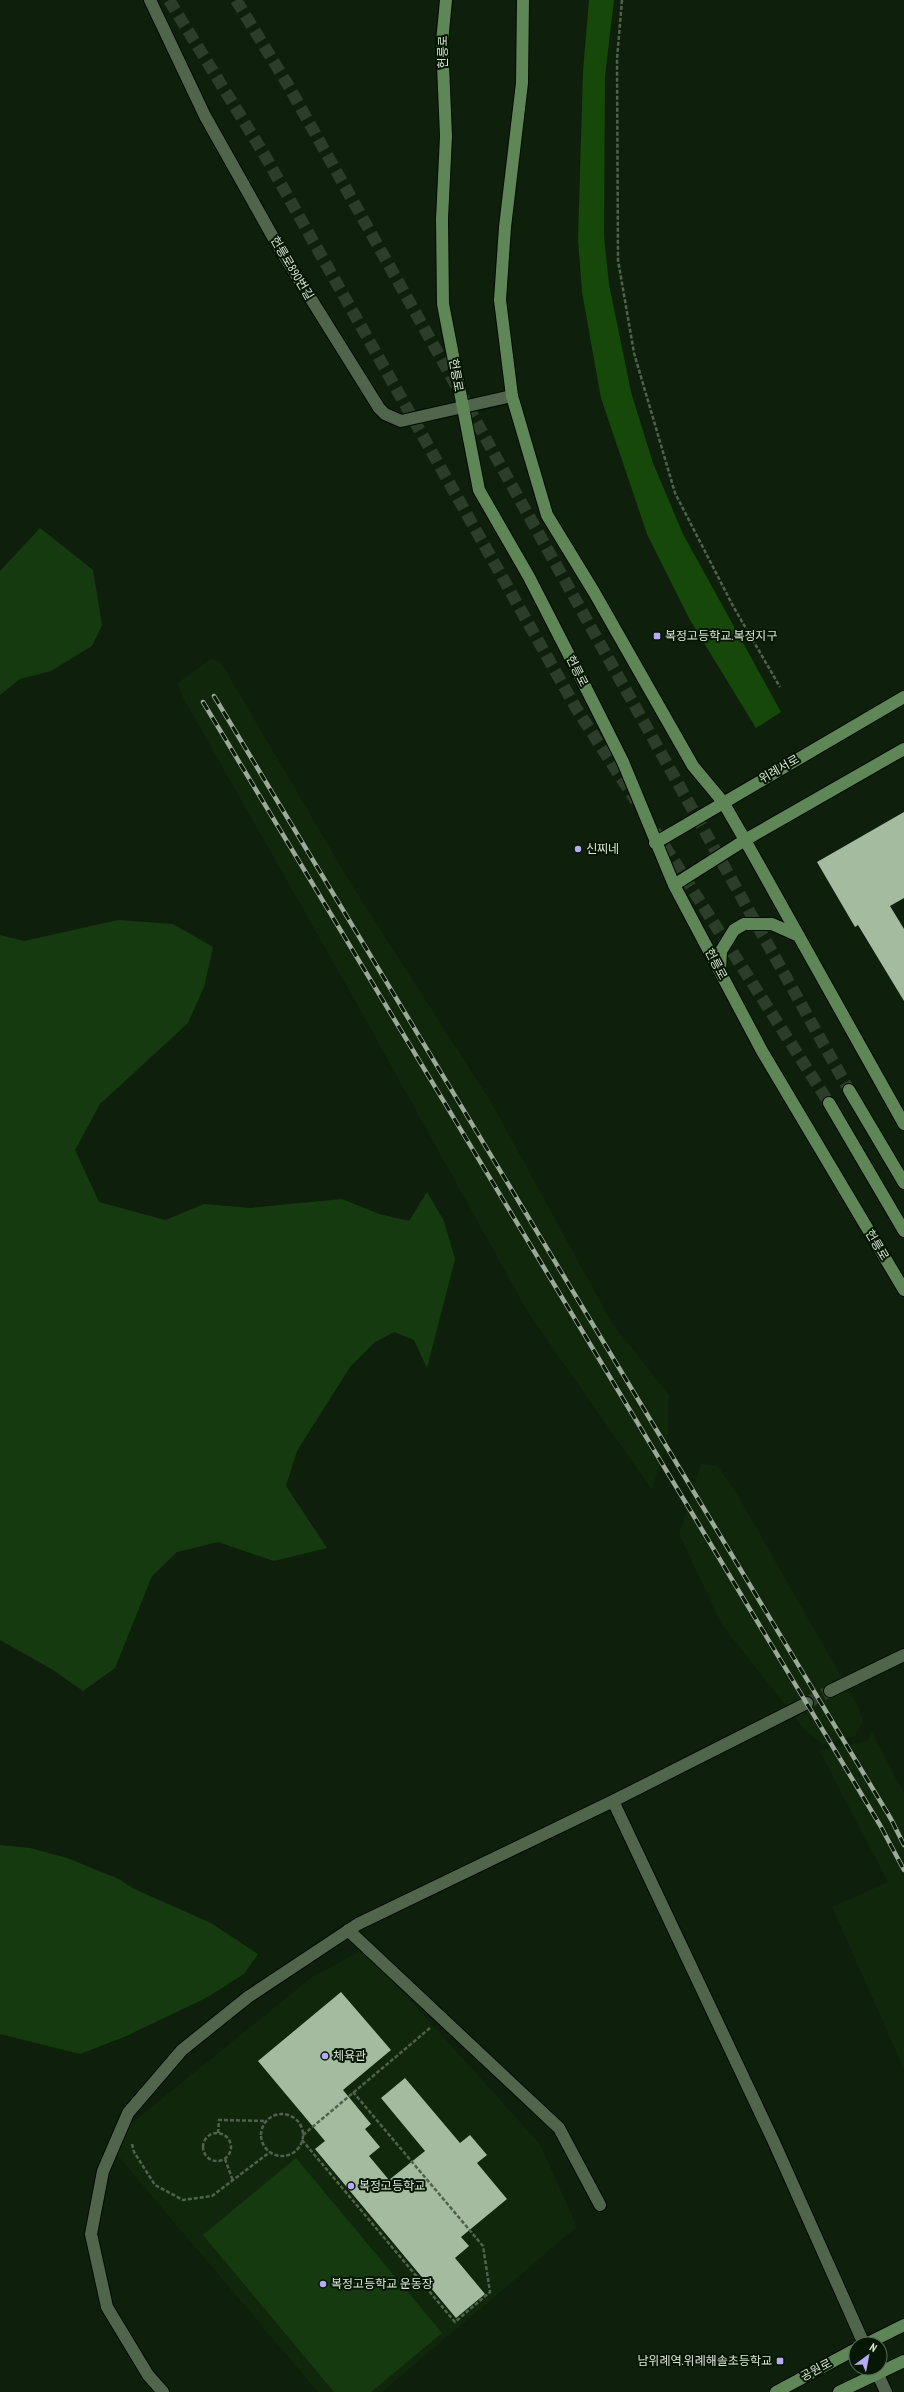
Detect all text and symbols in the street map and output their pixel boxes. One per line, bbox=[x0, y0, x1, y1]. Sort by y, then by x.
street label: 헌릉로 bbox=[435, 35, 450, 69]
street label: 헌릉로890번길 bbox=[268, 233, 317, 302]
street label: 헌릉로 bbox=[446, 357, 467, 393]
place label: 복정고등학교.복정지구 bbox=[665, 628, 778, 643]
marker: 복정고등학교.복정지구 bbox=[652, 631, 662, 641]
street label: 헌릉로 bbox=[563, 653, 592, 689]
street label: 위례서로 bbox=[756, 751, 802, 786]
place label: 신찌네 bbox=[586, 841, 619, 856]
marker: 신찌네 bbox=[573, 844, 583, 854]
street label: 헌릉로 bbox=[702, 946, 731, 982]
street label: 헌릉로 bbox=[862, 1227, 892, 1263]
place label: 체육관 bbox=[333, 2048, 366, 2063]
marker: 체육관 bbox=[320, 2051, 330, 2061]
place label: 복정고등학교 bbox=[359, 2178, 425, 2193]
marker: 복정고등학교 bbox=[346, 2181, 356, 2191]
place label: 복정고등학교 운동장 bbox=[331, 2276, 433, 2291]
marker: 복정고등학교 운동장 bbox=[318, 2279, 328, 2289]
north arrow bbox=[848, 2336, 888, 2376]
text: N bbox=[867, 2340, 880, 2355]
place label: 남위례역.위례해솔초등학교 bbox=[637, 2353, 772, 2368]
street label: 공원로 bbox=[798, 2355, 834, 2384]
marker: 남위례역.위례해솔초등학교 bbox=[775, 2356, 785, 2366]

